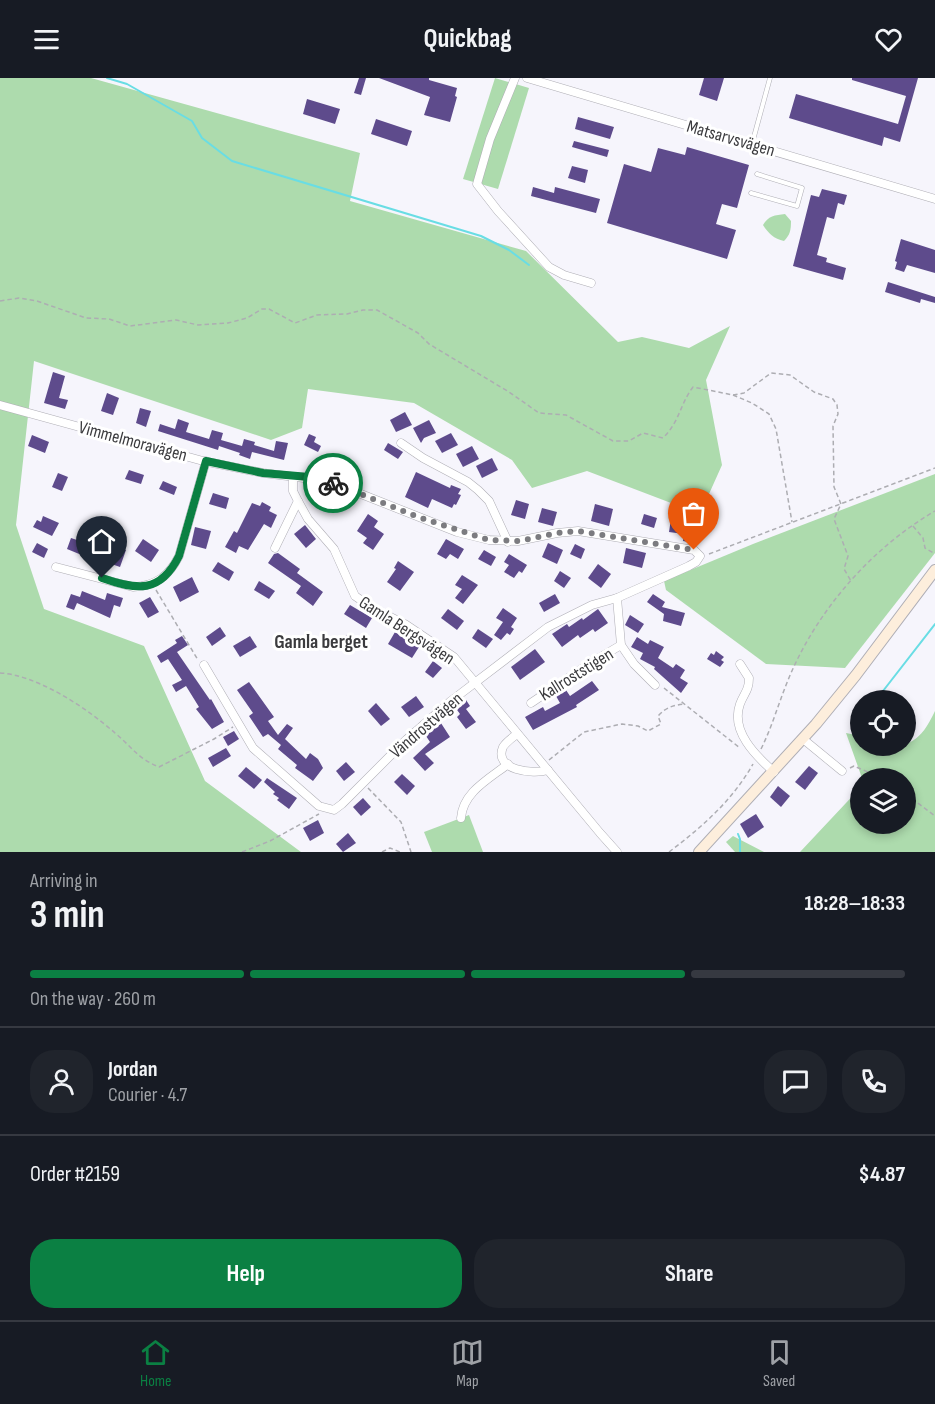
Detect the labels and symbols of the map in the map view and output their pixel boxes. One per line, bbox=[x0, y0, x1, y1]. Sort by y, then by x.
street label: Matsarvsvägen bbox=[684, 116, 777, 161]
street label: Vimmelmoravägen bbox=[76, 417, 189, 466]
courier bbox=[303, 453, 363, 513]
pin bbox=[668, 488, 719, 550]
pin bbox=[76, 516, 127, 578]
street label: Gamla Bergsvägen bbox=[355, 592, 458, 669]
district label: Gamla berget bbox=[274, 630, 368, 654]
street label: Kallroststigen bbox=[535, 643, 617, 705]
street label: Vändrostvägen bbox=[386, 688, 467, 763]

